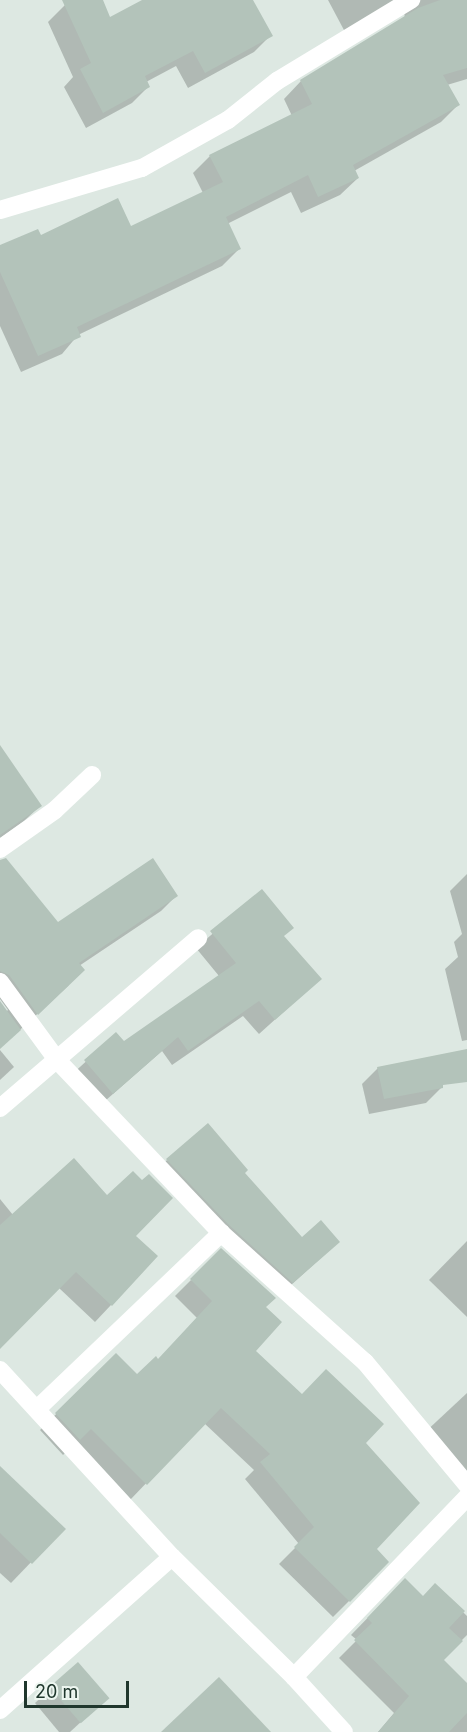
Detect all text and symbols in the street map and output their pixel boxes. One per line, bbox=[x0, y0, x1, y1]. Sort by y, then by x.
scale bar bbox=[27, 1669, 132, 1707]
text: 20 m bbox=[35, 1681, 78, 1702]

